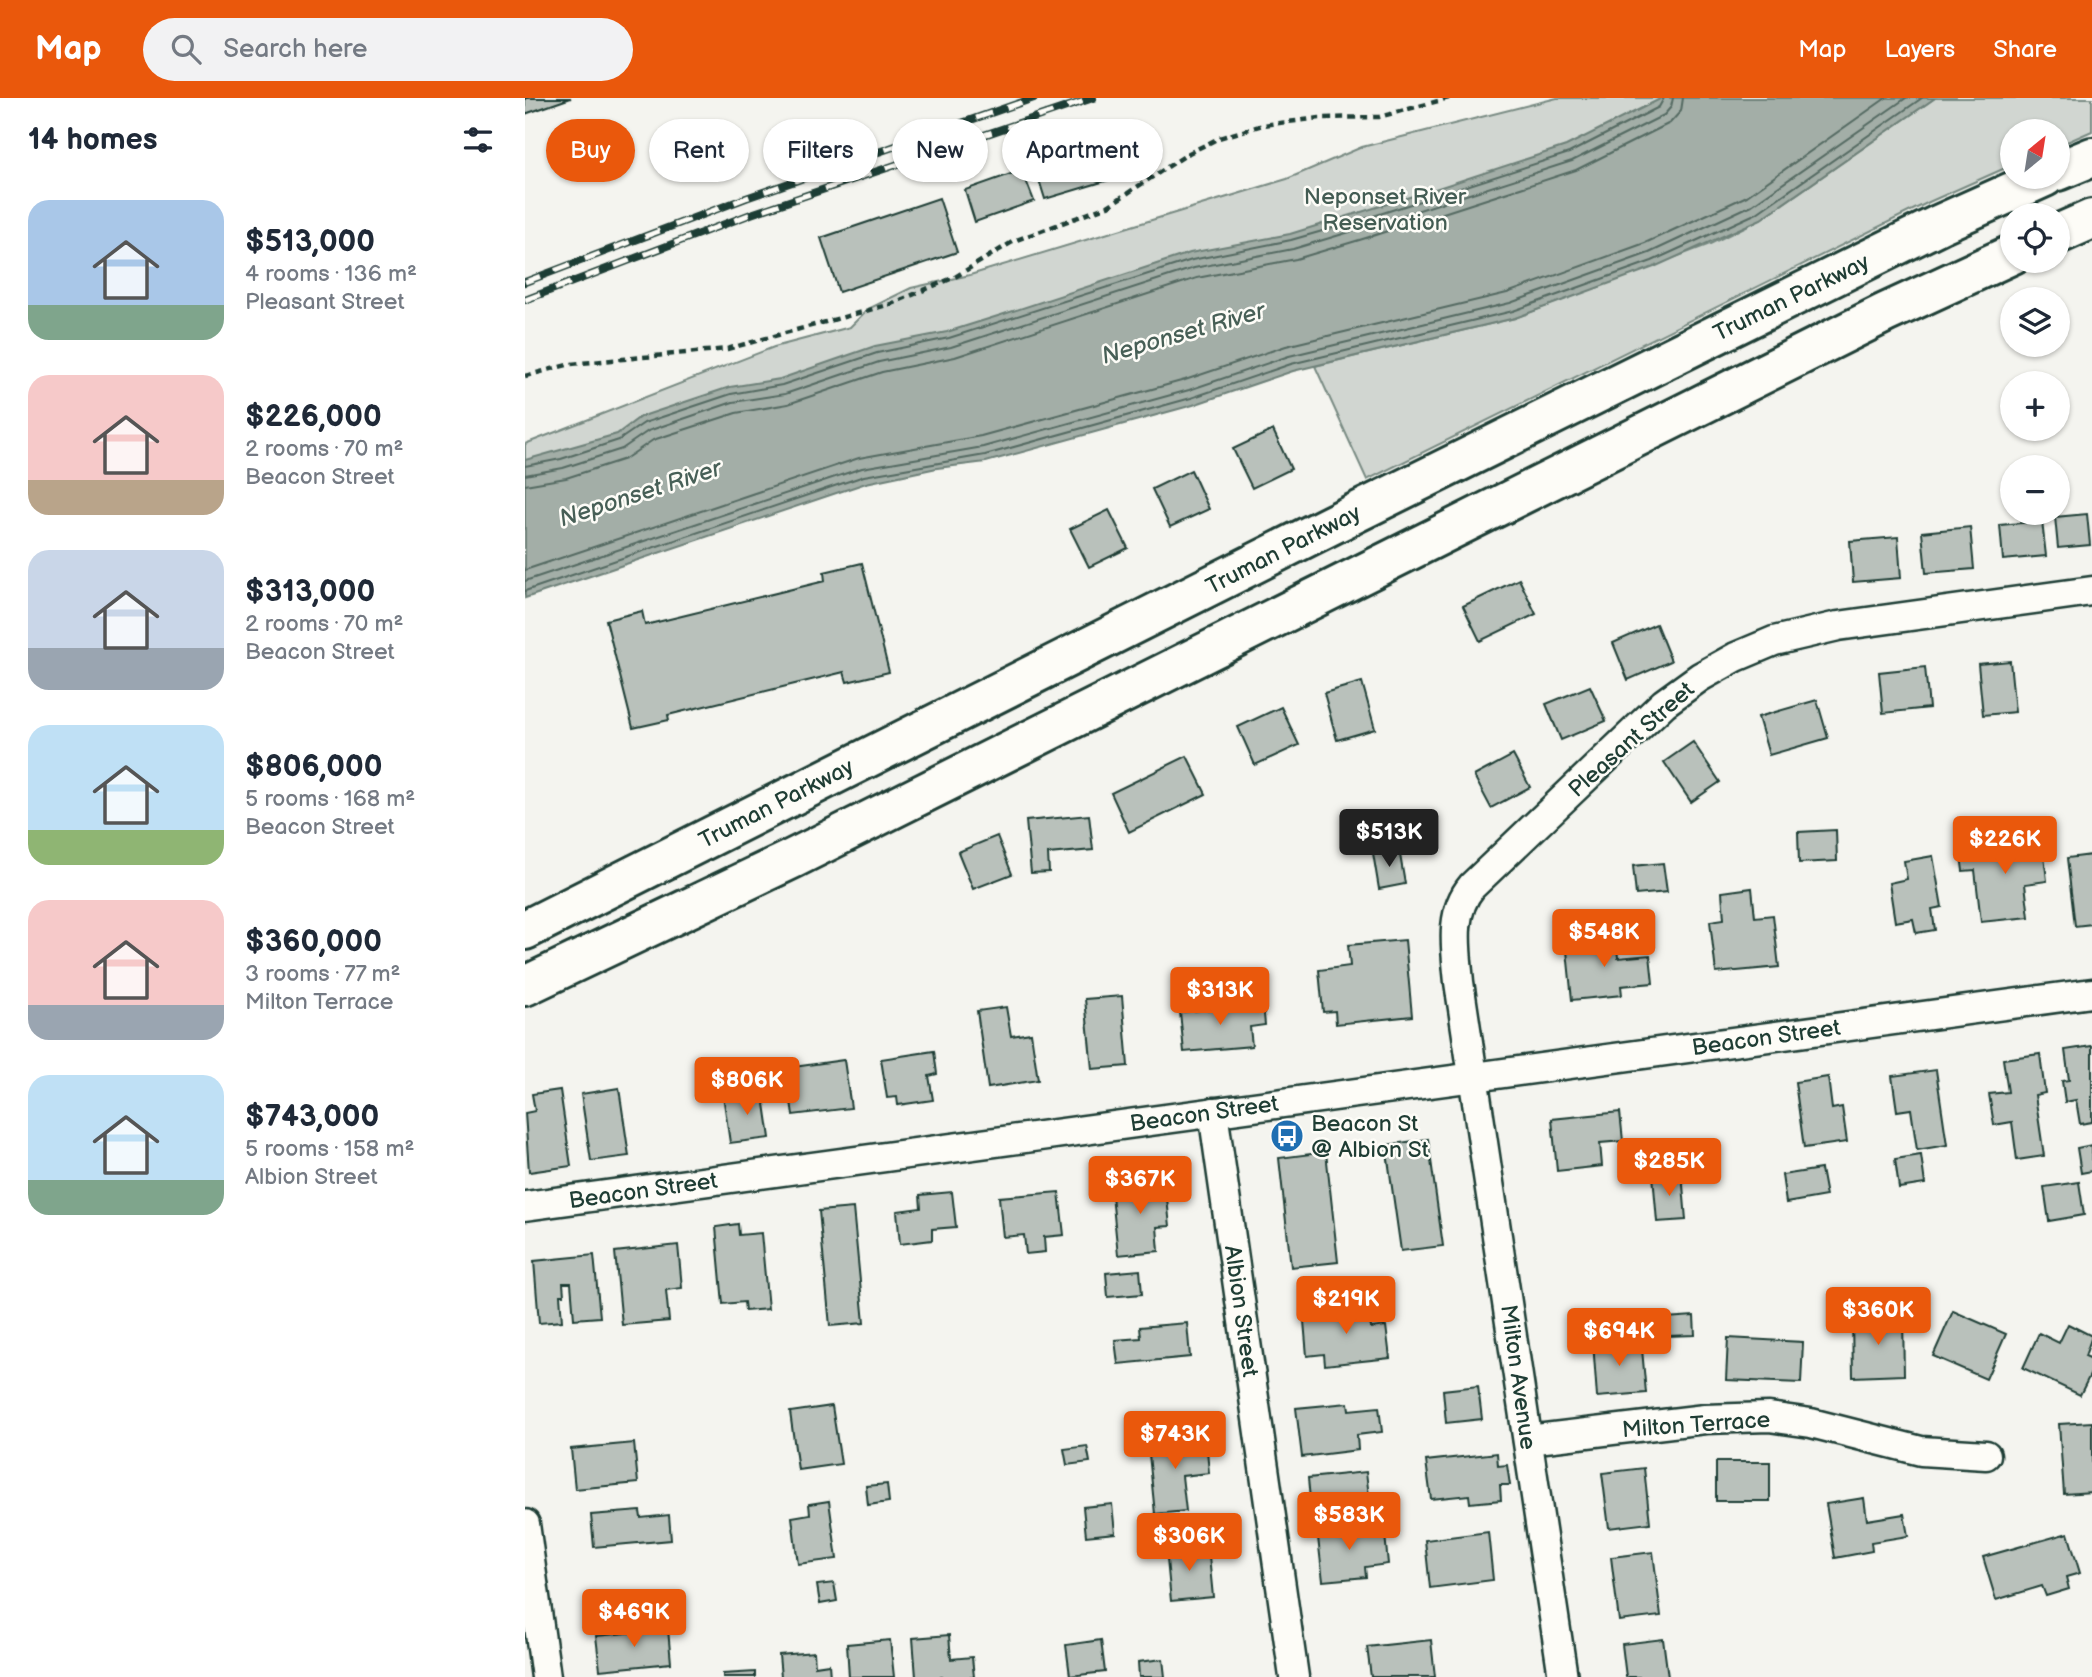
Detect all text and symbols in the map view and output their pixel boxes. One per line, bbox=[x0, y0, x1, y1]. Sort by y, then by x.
search box bbox=[143, 18, 633, 81]
text: Map bbox=[35, 29, 101, 69]
icon: search bbox=[167, 30, 205, 68]
text: Search here bbox=[223, 34, 367, 65]
text: Map bbox=[1798, 35, 1846, 64]
text: Layers bbox=[1884, 35, 1955, 64]
text: Share bbox=[1993, 35, 2057, 64]
chip: Buy bbox=[546, 119, 635, 182]
chip: Rent bbox=[649, 119, 749, 182]
chip: Filters bbox=[763, 119, 878, 182]
chip: New bbox=[892, 119, 988, 182]
chip: Apartment bbox=[1002, 119, 1163, 182]
north arrow bbox=[2000, 119, 2070, 189]
map controls bbox=[2000, 119, 2070, 525]
icon: filters bbox=[459, 121, 497, 159]
text: 14 homes bbox=[28, 122, 157, 158]
park label: Neponset River Reservation bbox=[1304, 183, 1467, 237]
button: locate bbox=[2000, 203, 2070, 273]
text: $513,000 bbox=[245, 224, 375, 260]
icon: home bbox=[84, 228, 168, 312]
street label: Truman Parkway bbox=[1709, 248, 1874, 348]
text: 4 rooms · 136 m² bbox=[245, 260, 417, 288]
button: layers bbox=[2000, 287, 2070, 357]
text: Pleasant Street bbox=[245, 288, 404, 316]
water label: Neponset River bbox=[1098, 296, 1270, 371]
button: + bbox=[2000, 371, 2070, 441]
text: $226,000 bbox=[245, 399, 382, 435]
icon: home bbox=[84, 403, 168, 487]
text: 2 rooms · 70 m² bbox=[245, 435, 404, 463]
water label: Neponset River bbox=[555, 453, 727, 533]
button: − bbox=[2000, 455, 2070, 525]
text: Beacon Street bbox=[245, 463, 395, 491]
street label: Truman Parkway bbox=[1201, 499, 1366, 601]
text: $313,000 bbox=[245, 574, 375, 610]
icon: home bbox=[84, 578, 168, 662]
text: 2 rooms · 70 m² bbox=[245, 610, 404, 638]
text: Beacon Street bbox=[245, 638, 395, 666]
street label: Pleasant Street bbox=[1563, 676, 1700, 803]
text: $806,000 bbox=[245, 749, 382, 785]
icon: home bbox=[84, 753, 168, 837]
street label: Truman Parkway bbox=[694, 753, 859, 855]
text: 5 rooms · 168 m² bbox=[245, 785, 415, 813]
pin: $513K bbox=[1340, 810, 1438, 869]
text: Beacon Street bbox=[245, 813, 395, 841]
pin: $226K bbox=[1956, 816, 2054, 876]
text: $513K bbox=[1355, 818, 1423, 846]
text: $226K bbox=[1969, 825, 2041, 853]
pin: $548K bbox=[1555, 910, 1653, 969]
text: $548K bbox=[1568, 918, 1640, 946]
text: $360,000 bbox=[245, 924, 382, 960]
icon: home bbox=[84, 928, 168, 1012]
text: 3 rooms · 77 m² bbox=[245, 960, 401, 988]
pin: $313K bbox=[1171, 968, 1269, 1027]
text: $313K bbox=[1186, 976, 1254, 1004]
text: Milton Terrace bbox=[245, 988, 393, 1016]
street label: Beacon Street bbox=[1690, 1014, 1842, 1062]
pin: $806K bbox=[698, 1058, 796, 1117]
text: $806K bbox=[711, 1066, 783, 1094]
street label: Beacon Street bbox=[1128, 1090, 1280, 1138]
text: $743,000 bbox=[245, 1099, 379, 1135]
icon: home bbox=[84, 1103, 168, 1187]
place label: Beacon St @ Albion St bbox=[1311, 1110, 1429, 1164]
bus stop icon: Beacon St @ Albion St bbox=[1268, 1117, 1306, 1155]
text: 5 rooms · 158 m² bbox=[245, 1135, 414, 1163]
pin: $285K bbox=[1620, 1138, 1718, 1198]
text: $285K bbox=[1633, 1147, 1705, 1175]
pin: $367K bbox=[1091, 1156, 1189, 1216]
text: Albion Street bbox=[245, 1163, 377, 1191]
text: $367K bbox=[1105, 1165, 1175, 1193]
street label: Beacon Street bbox=[567, 1167, 719, 1215]
street label: Albion Street bbox=[1218, 1244, 1264, 1379]
pin: $219K bbox=[1297, 1276, 1395, 1336]
text: $219K bbox=[1312, 1285, 1380, 1313]
pin: $360K bbox=[1829, 1288, 1927, 1347]
text: $360K bbox=[1842, 1296, 1914, 1324]
street label: Milton Avenue bbox=[1494, 1303, 1542, 1451]
pin: $694K bbox=[1570, 1308, 1668, 1368]
text: $694K bbox=[1583, 1317, 1655, 1345]
street label: Milton Terrace bbox=[1621, 1406, 1771, 1444]
pin: $743K bbox=[1126, 1412, 1224, 1471]
text: $743K bbox=[1140, 1420, 1210, 1448]
pin: $583K bbox=[1300, 1492, 1398, 1552]
text: $583K bbox=[1313, 1501, 1385, 1529]
pin: $306K bbox=[1140, 1514, 1238, 1573]
text: $306K bbox=[1153, 1522, 1225, 1550]
pin: $469K bbox=[585, 1590, 683, 1649]
text: $469K bbox=[598, 1598, 670, 1626]

